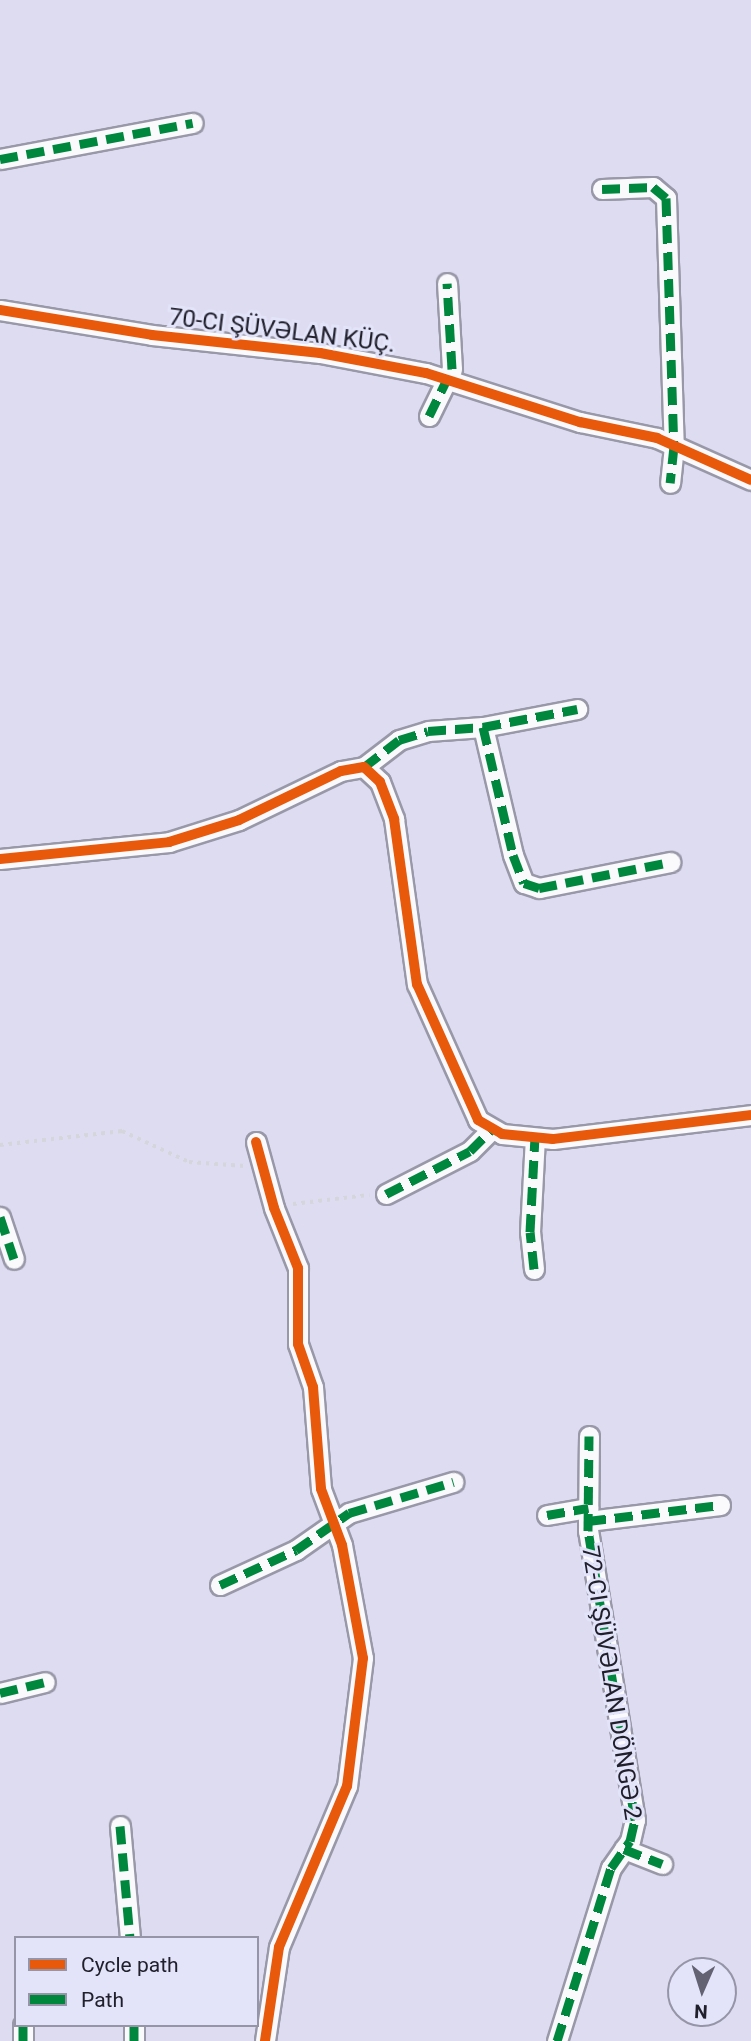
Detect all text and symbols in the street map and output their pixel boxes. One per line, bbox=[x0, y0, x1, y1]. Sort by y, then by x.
street label: 70-CI ŞÜVƏLAN KÜÇ. bbox=[167, 303, 397, 359]
street label: 72-CI ŞÜVƏLAN DÖNGƏ 2 bbox=[575, 1544, 647, 1822]
legend bbox=[14, 1936, 259, 2027]
text: Cycle path bbox=[81, 1953, 179, 1977]
north arrow bbox=[667, 1957, 737, 2027]
text: Path bbox=[81, 1988, 124, 2012]
text: N bbox=[694, 2000, 708, 2023]

